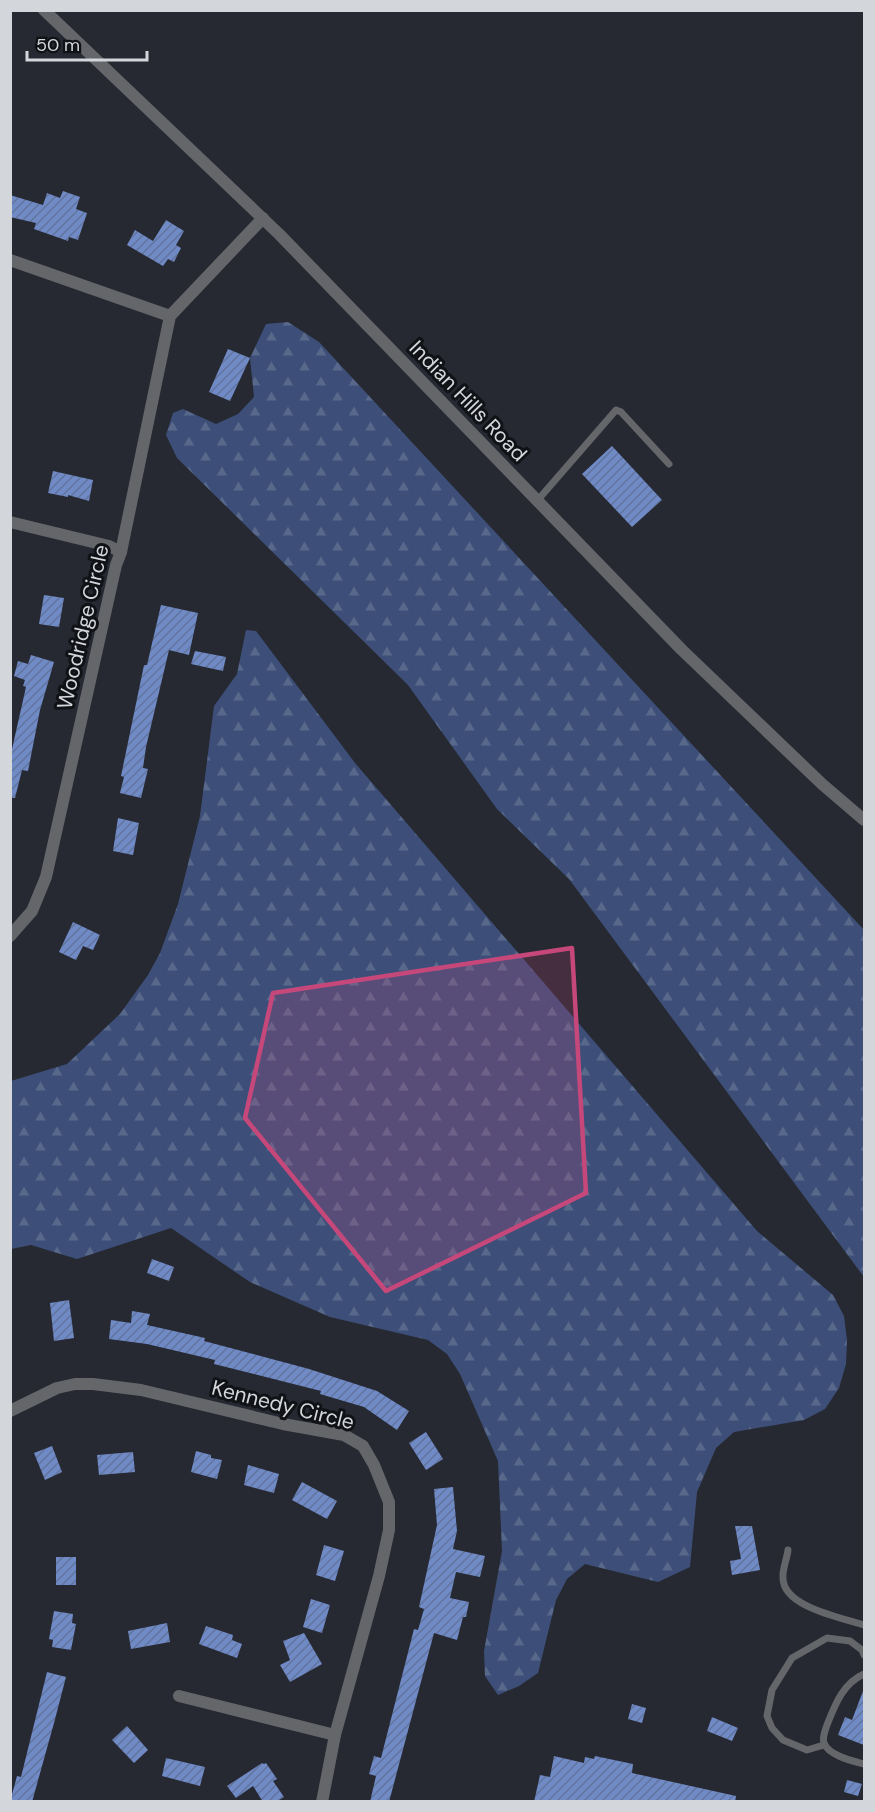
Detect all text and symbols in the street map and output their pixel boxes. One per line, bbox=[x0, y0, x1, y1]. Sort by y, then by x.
scale bar bbox=[27, 24, 147, 62]
text: 50 m bbox=[36, 33, 80, 57]
street label: Indian Hills Road bbox=[403, 334, 533, 468]
street label: Woodridge Circle bbox=[50, 542, 116, 712]
street label: Kennedy Circle bbox=[209, 1374, 357, 1436]

